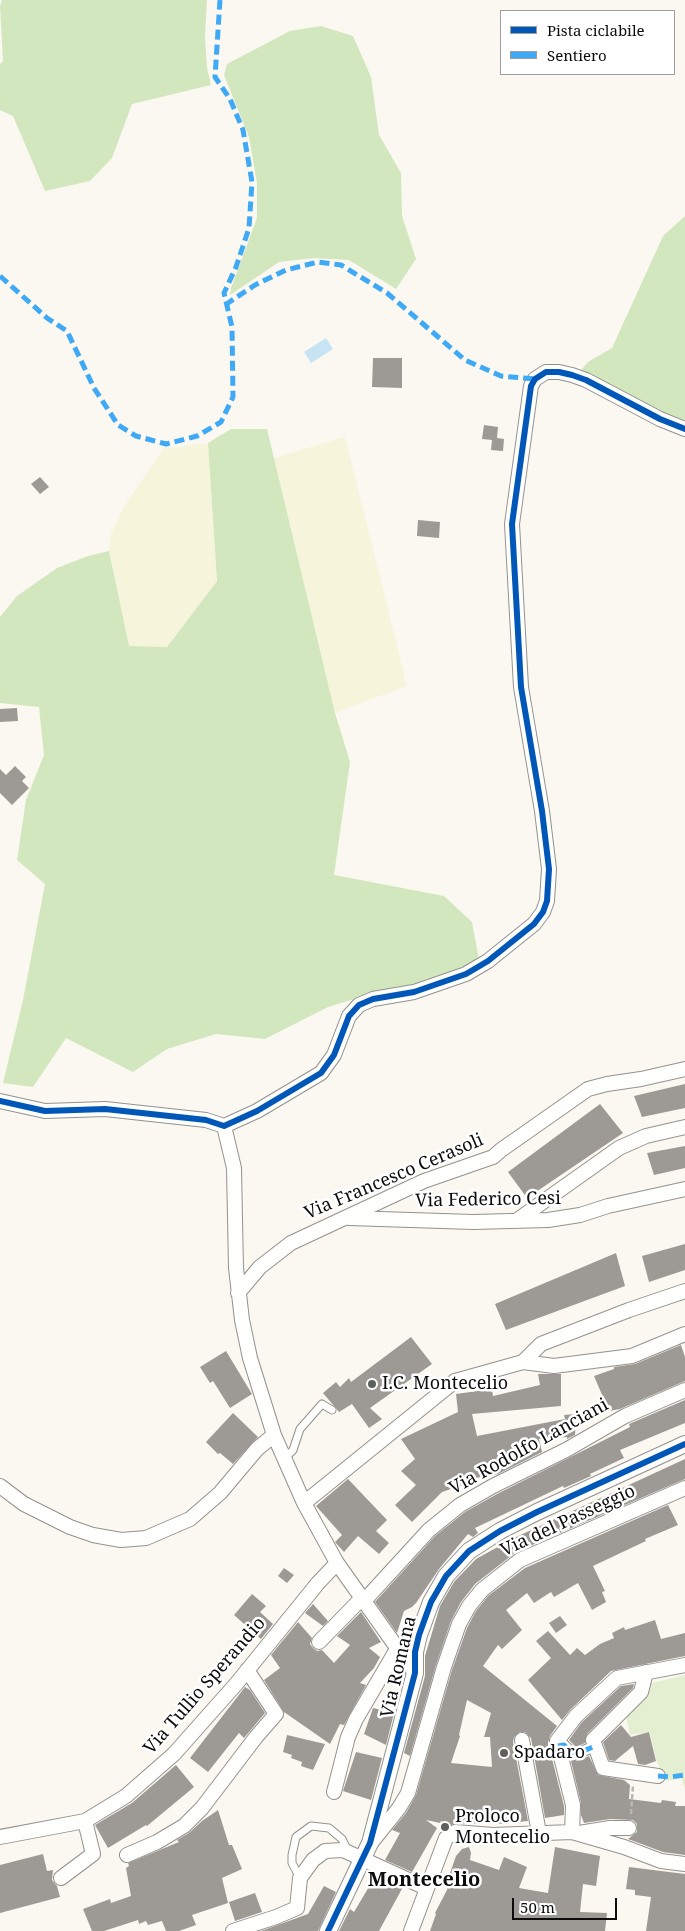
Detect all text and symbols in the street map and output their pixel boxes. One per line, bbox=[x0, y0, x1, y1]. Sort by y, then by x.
legend bbox=[500, 10, 675, 75]
text: Pista ciclabile bbox=[547, 20, 645, 40]
text: Sentiero bbox=[547, 45, 607, 65]
street label: Via Francesco Cerasoli bbox=[301, 1129, 487, 1225]
street label: Via Federico Cesi bbox=[415, 1188, 561, 1212]
place label: I.C. Montecelio bbox=[382, 1373, 508, 1395]
marker: I.C. Montecelio bbox=[366, 1378, 378, 1390]
street label: Via Rodolfo Lanciani bbox=[446, 1394, 612, 1500]
street label: Via del Passeggio bbox=[497, 1480, 639, 1562]
street label: Via Tullio Sperandio bbox=[140, 1613, 270, 1759]
street label: Via Romana bbox=[377, 1614, 421, 1720]
place label: Spadaro bbox=[514, 1742, 585, 1764]
marker: Spadaro bbox=[498, 1747, 510, 1759]
place label: Proloco Montecelio bbox=[455, 1806, 550, 1848]
marker: Proloco Montecelio bbox=[439, 1821, 451, 1833]
district label: Montecelio bbox=[368, 1868, 480, 1892]
scale bar bbox=[515, 1888, 620, 1920]
text: 50 m bbox=[520, 1897, 555, 1917]

